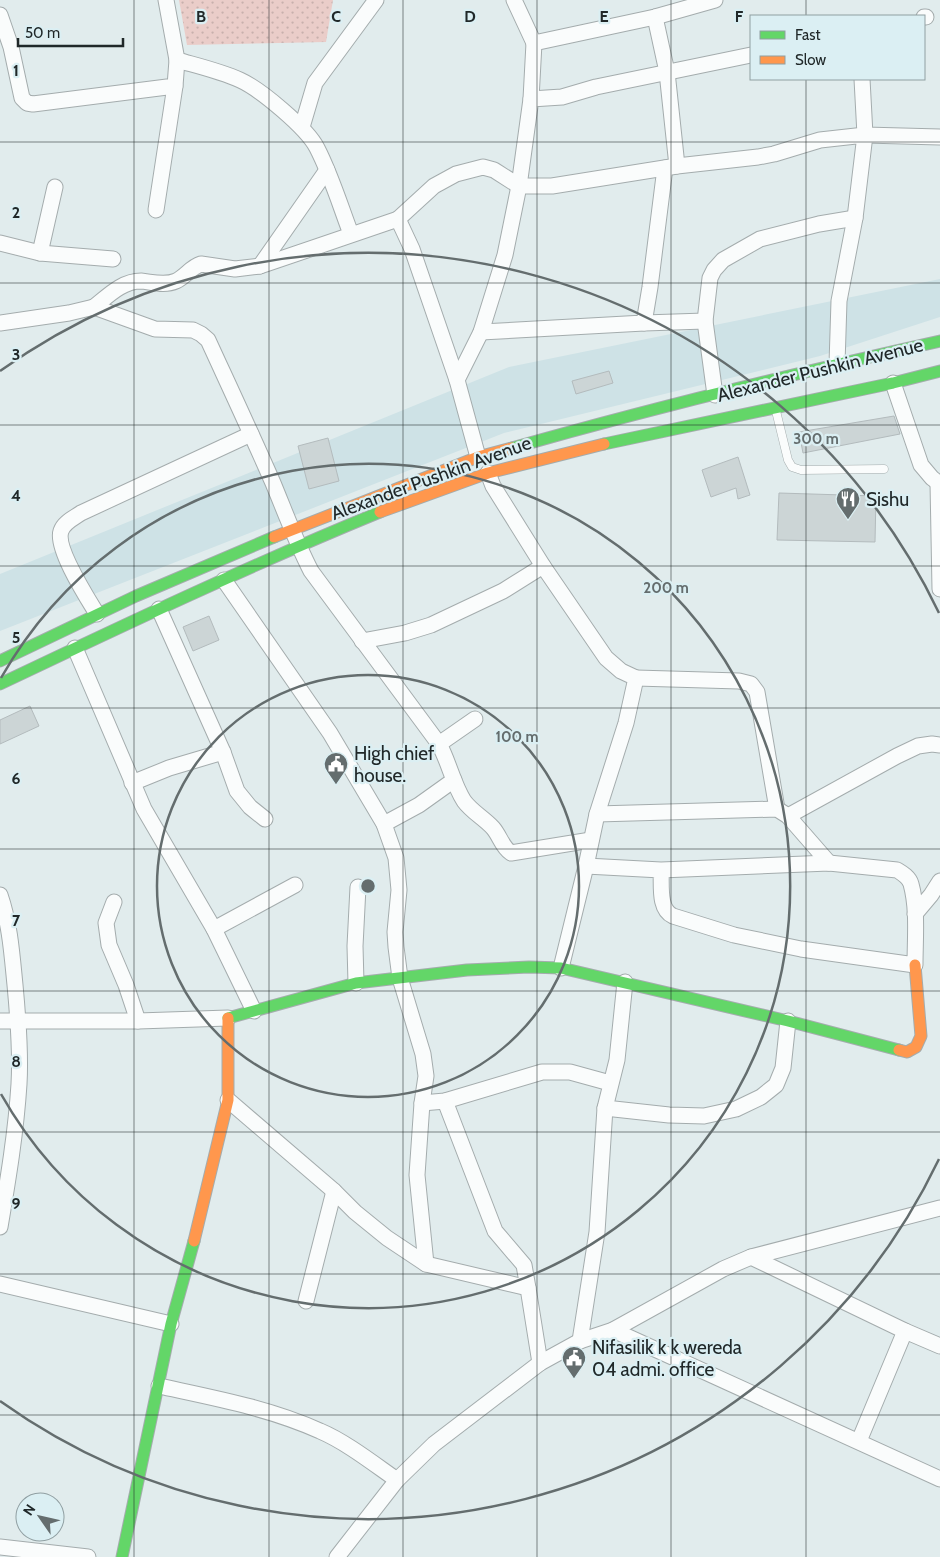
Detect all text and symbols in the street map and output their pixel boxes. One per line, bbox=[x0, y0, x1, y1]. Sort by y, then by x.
text: B bbox=[196, 7, 206, 26]
text: C bbox=[331, 7, 341, 26]
text: D bbox=[464, 7, 476, 26]
text: E bbox=[599, 7, 609, 26]
text: F bbox=[735, 7, 744, 26]
scale bar bbox=[18, 15, 122, 47]
legend bbox=[750, 15, 925, 80]
text: 50 m bbox=[25, 24, 60, 42]
text: Fast bbox=[795, 26, 820, 44]
text: Slow bbox=[795, 51, 826, 69]
text: 1 bbox=[13, 61, 19, 80]
text: 2 bbox=[12, 203, 20, 222]
street label: Alexander Pushkin Avenue bbox=[715, 333, 926, 407]
text: 3 bbox=[12, 345, 20, 364]
text: 300 m bbox=[793, 430, 839, 448]
street label: Alexander Pushkin Avenue bbox=[328, 431, 534, 525]
text: 4 bbox=[11, 486, 21, 505]
restaurant icon: Sishu bbox=[835, 486, 861, 520]
place label: Sishu bbox=[866, 488, 909, 511]
text: 200 m bbox=[643, 579, 689, 597]
text: 5 bbox=[12, 628, 20, 647]
text: 100 m bbox=[495, 728, 539, 746]
place label: High chief house. bbox=[354, 742, 435, 787]
public building icon: High chief house. bbox=[323, 751, 349, 785]
text: 6 bbox=[12, 769, 21, 788]
centre of rings bbox=[359, 877, 377, 895]
text: 7 bbox=[12, 911, 21, 930]
text: 8 bbox=[11, 1052, 21, 1071]
text: 9 bbox=[12, 1194, 21, 1213]
place label: Nifasilik k k wereda 04 admi. office bbox=[592, 1336, 742, 1381]
public building icon: Nifasilik k k wereda 04 admi. office bbox=[561, 1345, 587, 1379]
north arrow bbox=[15, 1492, 65, 1542]
text: N bbox=[19, 1501, 39, 1519]

